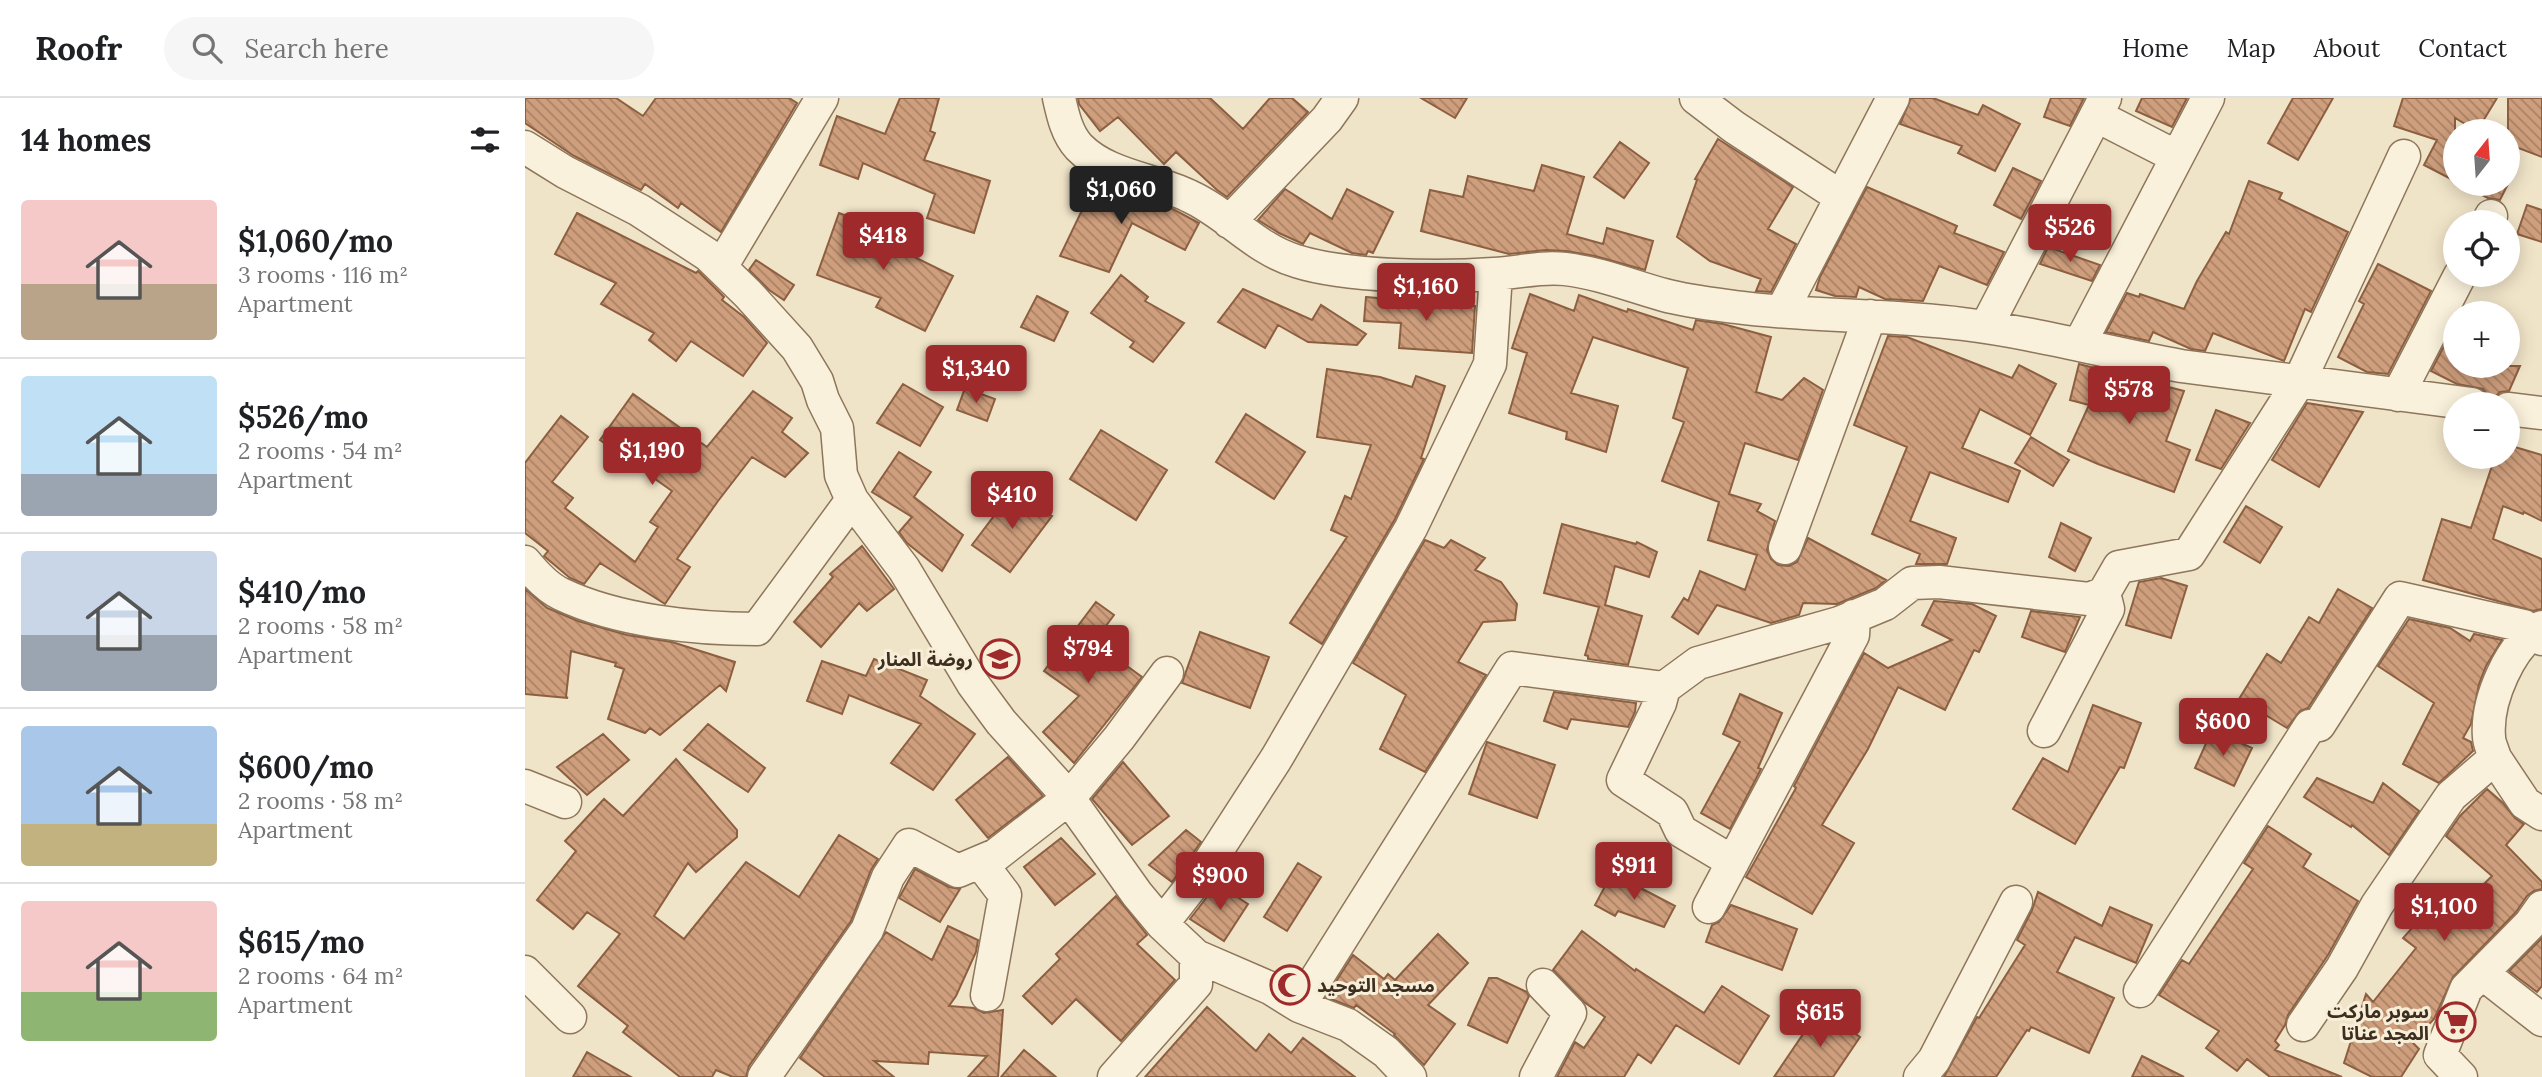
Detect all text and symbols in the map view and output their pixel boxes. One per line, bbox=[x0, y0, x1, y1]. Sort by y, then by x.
search box bbox=[164, 17, 654, 80]
text: Roofr bbox=[35, 27, 122, 69]
icon: search bbox=[188, 29, 226, 67]
text: Search here bbox=[244, 32, 389, 65]
text: Home bbox=[2122, 33, 2189, 64]
text: Map bbox=[2227, 33, 2276, 64]
text: About bbox=[2314, 33, 2380, 64]
text: Contact bbox=[2418, 33, 2507, 64]
north arrow bbox=[2443, 119, 2520, 196]
map controls bbox=[2443, 119, 2520, 469]
text: 14 homes bbox=[21, 121, 151, 159]
icon: filters bbox=[466, 121, 504, 159]
pin: $1,060 bbox=[1064, 166, 1178, 226]
text: $1,060 bbox=[1086, 174, 1156, 203]
pin: $526 bbox=[2029, 204, 2111, 264]
button: locate bbox=[2443, 210, 2520, 287]
pin: $418 bbox=[842, 212, 924, 272]
text: $526 bbox=[2044, 212, 2096, 241]
text: $418 bbox=[859, 220, 907, 249]
text: $1,060/mo bbox=[238, 222, 393, 260]
icon: home bbox=[77, 228, 161, 312]
text: 3 rooms · 116 m² bbox=[238, 260, 408, 289]
pin: $1,160 bbox=[1369, 264, 1483, 323]
text: $1,160 bbox=[1393, 271, 1459, 300]
text: Apartment bbox=[238, 289, 353, 318]
button: + bbox=[2443, 301, 2520, 378]
pin: $1,340 bbox=[919, 345, 1033, 405]
text: $1,340 bbox=[942, 353, 1010, 382]
pin: $578 bbox=[2088, 366, 2170, 426]
text: $578 bbox=[2104, 374, 2154, 403]
button: − bbox=[2443, 392, 2520, 469]
text: $526/mo bbox=[238, 398, 368, 436]
icon: home bbox=[77, 404, 161, 488]
pin: $1,190 bbox=[595, 428, 709, 487]
text: $1,190 bbox=[619, 435, 685, 464]
text: 2 rooms · 54 m² bbox=[238, 436, 403, 465]
text: Apartment bbox=[238, 465, 353, 494]
pin: $410 bbox=[971, 472, 1053, 531]
text: $410 bbox=[987, 479, 1037, 508]
text: $410/mo bbox=[238, 573, 366, 611]
icon: home bbox=[77, 579, 161, 663]
text: 2 rooms · 58 m² bbox=[238, 611, 403, 640]
pin: $794 bbox=[1047, 626, 1129, 685]
text: $794 bbox=[1063, 633, 1113, 662]
school or university icon: روضة المنار bbox=[979, 638, 1021, 680]
text: Apartment bbox=[238, 640, 353, 669]
place label: روضة المنار bbox=[877, 647, 973, 671]
pin: $600 bbox=[2182, 698, 2264, 758]
text: $600 bbox=[2195, 706, 2251, 735]
text: $600/mo bbox=[238, 748, 374, 786]
icon: home bbox=[77, 754, 161, 838]
text: 2 rooms · 58 m² bbox=[238, 786, 403, 815]
text: Apartment bbox=[238, 815, 353, 844]
pin: $911 bbox=[1593, 842, 1675, 902]
text: $911 bbox=[1611, 850, 1657, 879]
pin: $900 bbox=[1179, 852, 1261, 912]
text: $900 bbox=[1192, 860, 1248, 889]
pin: $1,100 bbox=[2387, 884, 2501, 943]
text: $1,100 bbox=[2410, 891, 2478, 920]
text: $615/mo bbox=[238, 923, 365, 961]
icon: home bbox=[77, 929, 161, 1013]
text: 2 rooms · 64 m² bbox=[238, 961, 403, 990]
mosque icon: مسجد التوحيد bbox=[1269, 964, 1311, 1006]
place label: مسجد التوحيد bbox=[1317, 973, 1435, 997]
text: Apartment bbox=[238, 990, 353, 1019]
pin: $615 bbox=[1779, 990, 1861, 1049]
text: $615 bbox=[1796, 997, 1844, 1026]
place label: سوبر ماركت المجد عناتا bbox=[2327, 999, 2429, 1045]
supermarket icon: سوبر ماركت المجد عناتا bbox=[2435, 1001, 2477, 1043]

